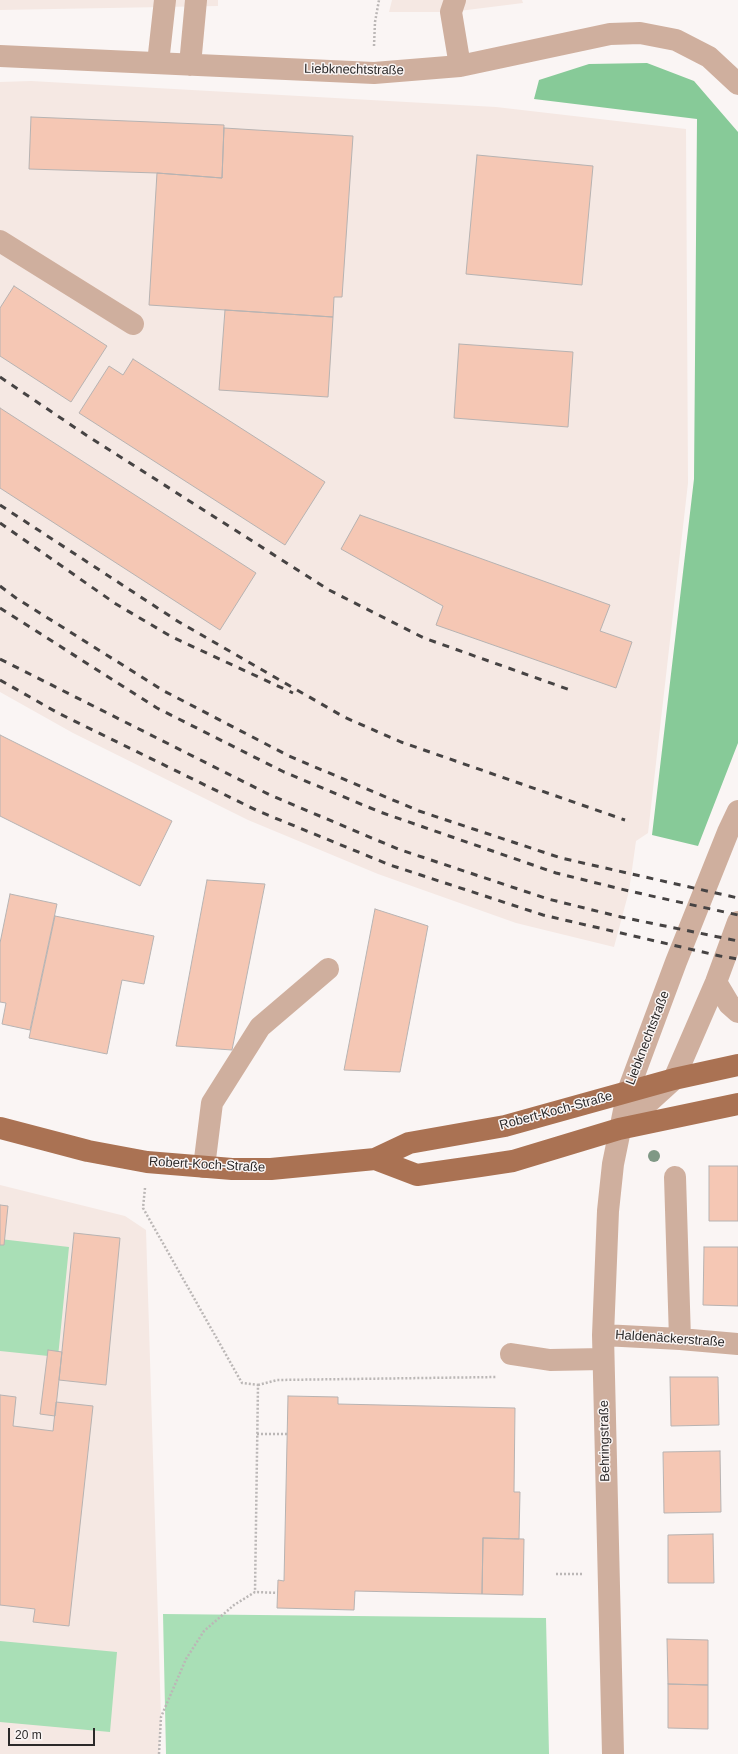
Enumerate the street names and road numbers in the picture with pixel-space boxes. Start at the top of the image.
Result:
street label: Liebknechtstraße [304,61,404,79]
street label: Liebknechtstraße [623,989,673,1087]
street label: Robert-Koch-Straße [498,1088,614,1134]
street label: Robert-Koch-Straße [149,1154,265,1176]
street label: Haldenäckerstraße [615,1327,725,1351]
street label: Behringstraße [596,1400,614,1482]

